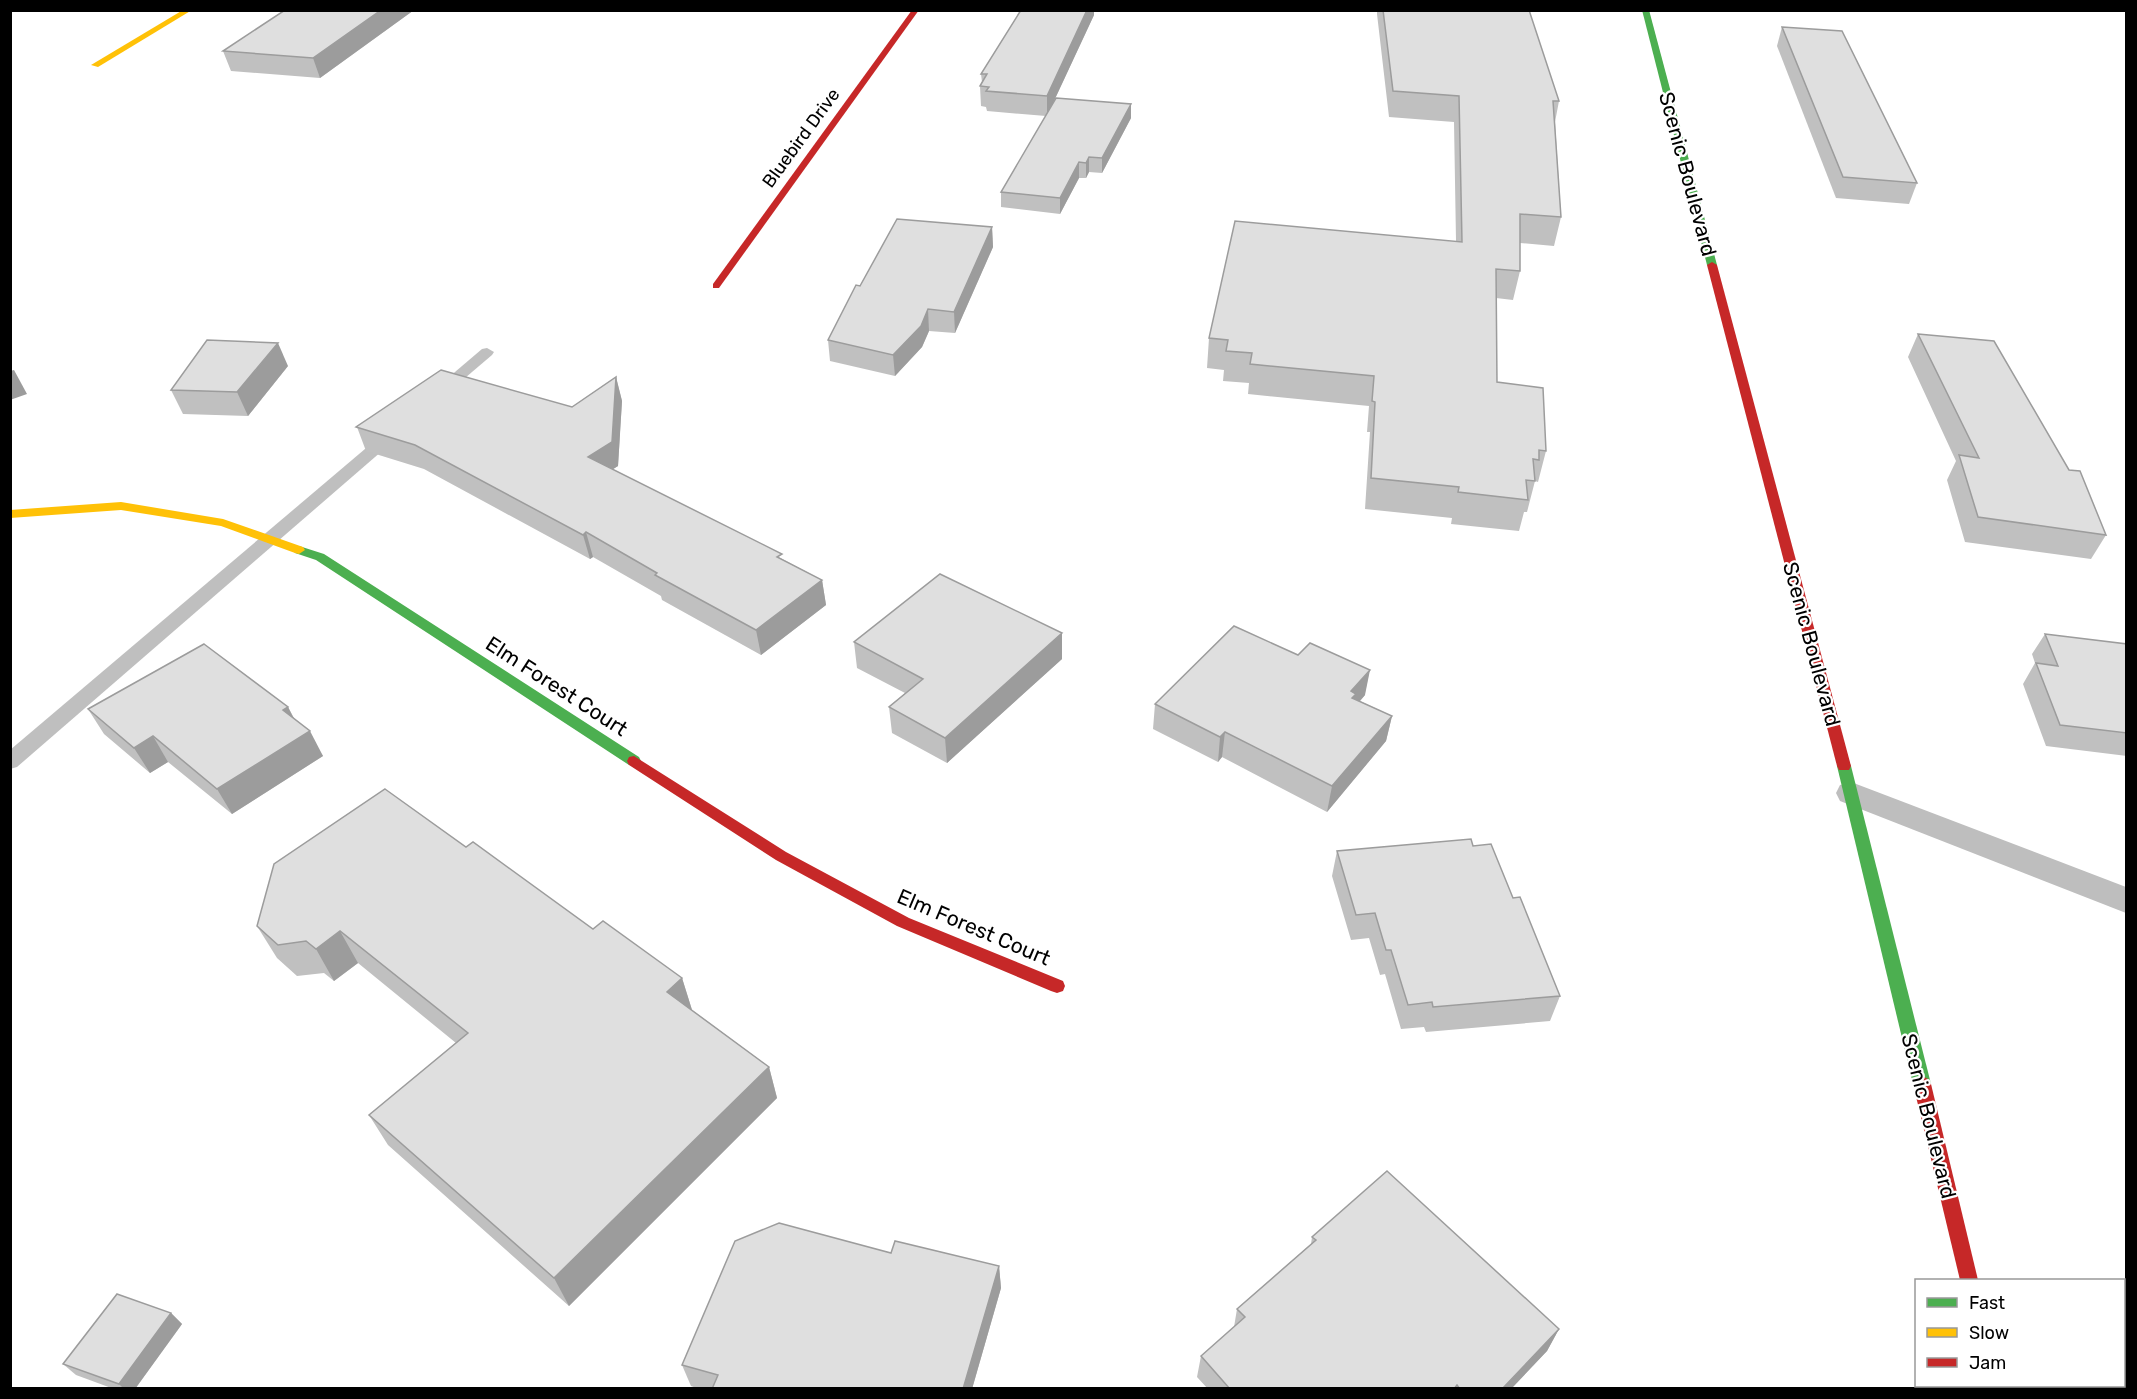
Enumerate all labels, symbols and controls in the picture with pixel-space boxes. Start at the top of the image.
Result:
street label: Bluebird Drive [758,84,844,192]
street label: Scenic Boulevard [1654,89,1722,259]
street label: Scenic Boulevard [1778,559,1846,729]
street label: Elm Forest Court [481,631,633,741]
street label: Elm Forest Court [894,883,1054,971]
street label: Scenic Boulevard [1896,1031,1962,1201]
legend [1915,1279,2125,1387]
text: Fast [1969,1292,2005,1314]
text: Slow [1969,1322,2009,1344]
text: Jam [1969,1352,2006,1374]

